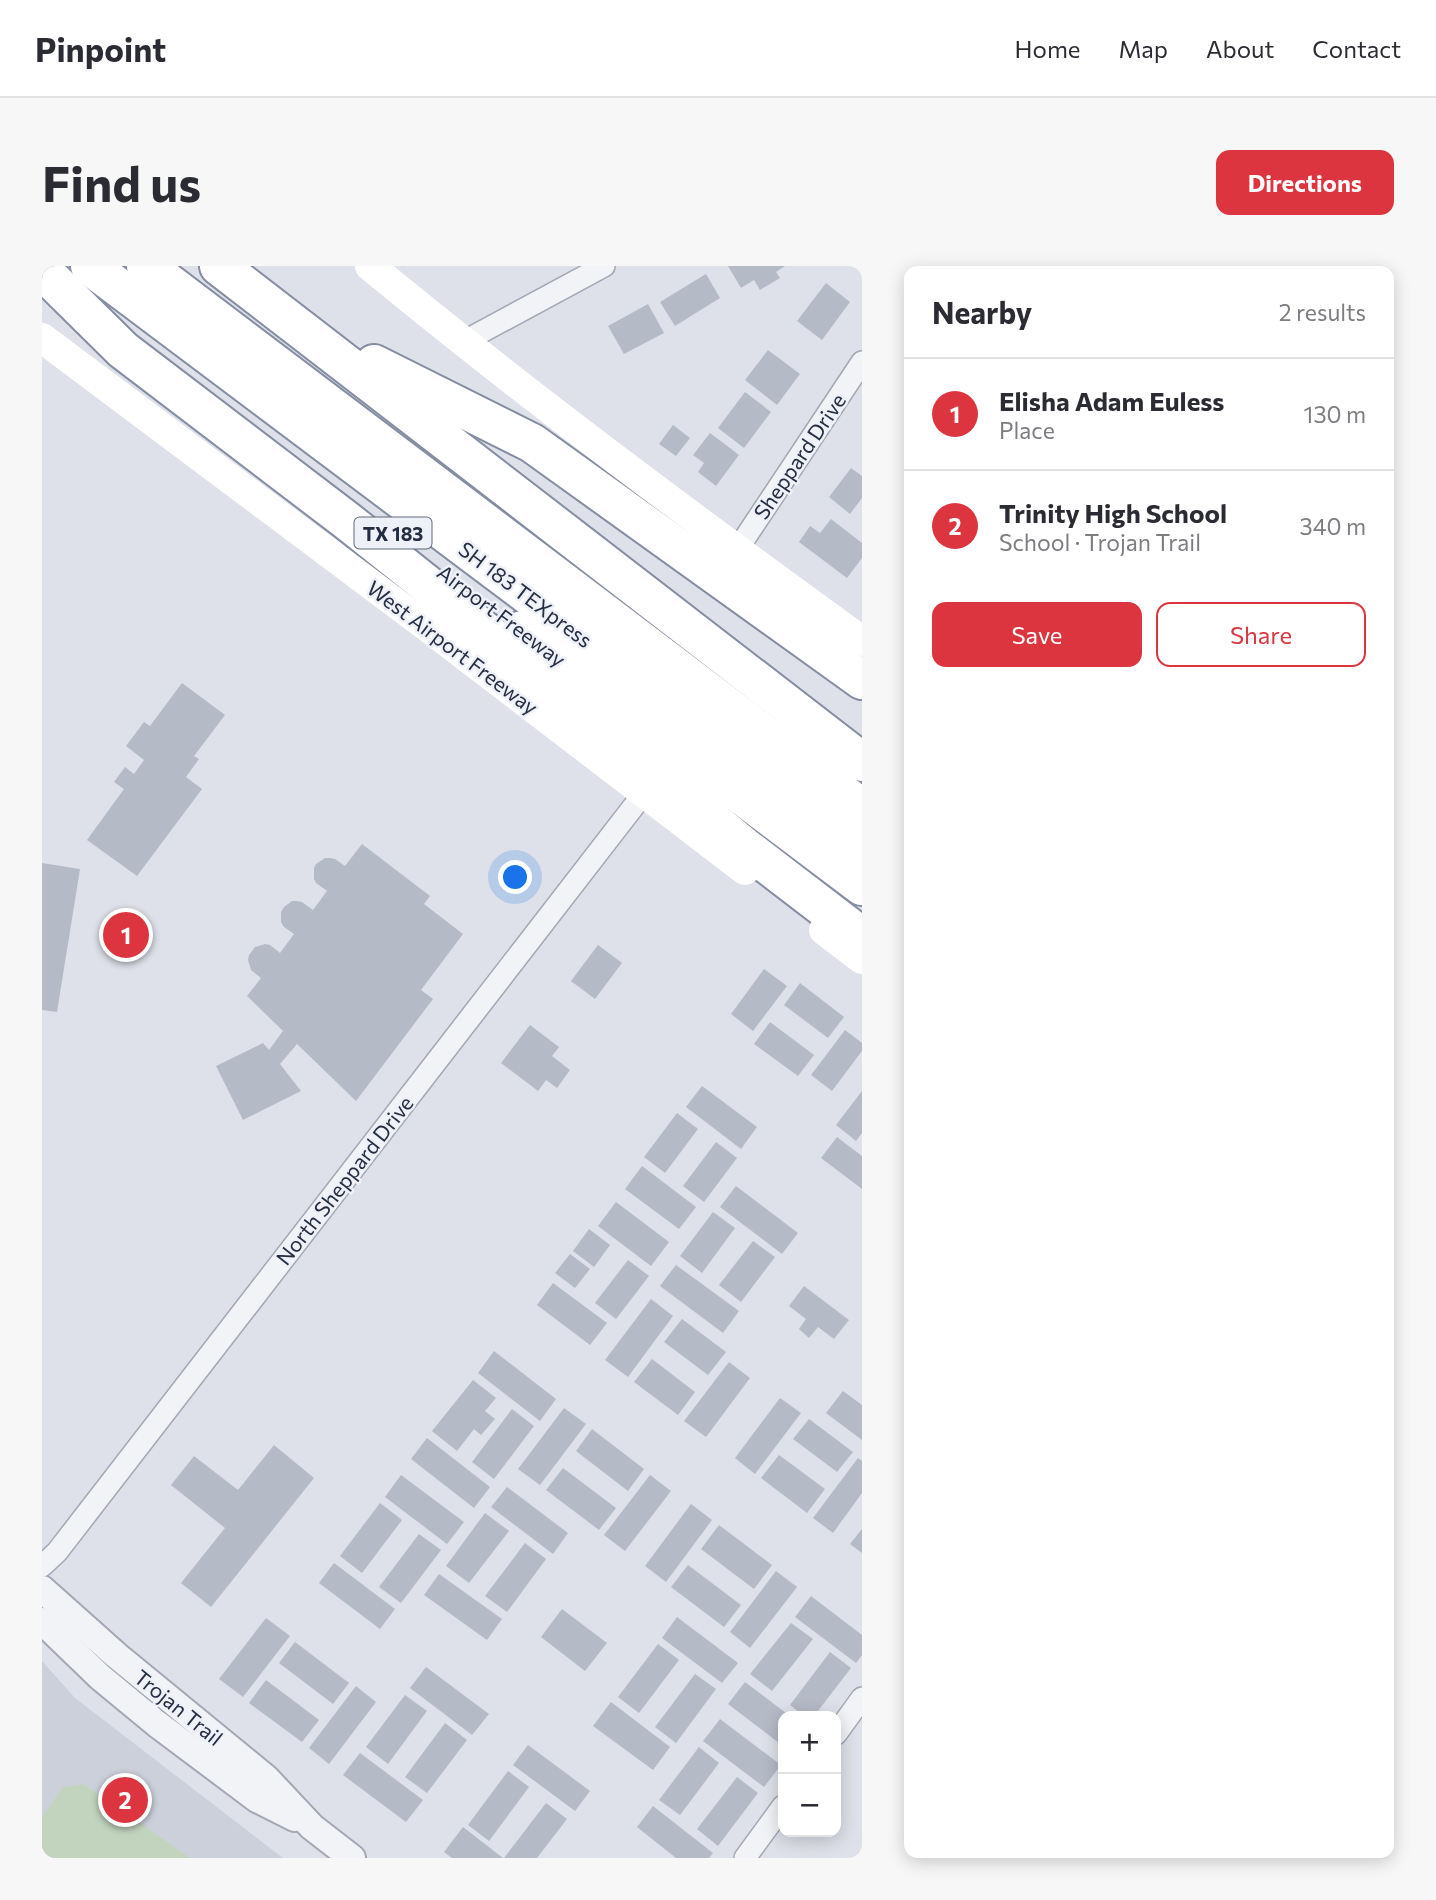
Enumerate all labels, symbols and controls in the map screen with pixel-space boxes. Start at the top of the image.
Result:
text: Pinpoint [35,28,166,69]
text: Home [1015,34,1081,63]
text: Map [1119,34,1168,63]
text: About [1206,34,1274,63]
text: Contact [1312,34,1401,63]
button: Directions [1216,150,1394,215]
text: Find us [42,152,201,212]
text: Nearby [932,293,1032,330]
text: 2 results [1279,298,1366,326]
text: Elisha Adam Euless [999,385,1225,416]
street label: Sheppard Drive [748,388,850,524]
text: 1 [950,400,960,428]
text: 130 m [1304,400,1366,428]
text: Place [999,416,1055,444]
text: Trinity High School [999,497,1227,528]
text: 2 [948,512,962,540]
text: 340 m [1300,512,1366,540]
road number: TX 183 [354,518,432,548]
text: School · Trojan Trail [999,528,1201,556]
street label: SH 183 TEXpress [454,536,598,652]
street label: Airport Freeway [433,559,571,671]
street label: West Airport Freeway [363,575,543,719]
button: Save [932,602,1142,667]
button: Share [1156,602,1366,667]
your location [498,860,532,894]
pin: 1 [103,909,149,961]
street label: North Sheppard Drive [270,1091,418,1269]
street label: Trojan Trail [130,1664,228,1750]
map controls [778,1711,841,1837]
button: + [778,1711,841,1774]
pin: 2 [102,1774,148,1826]
button: − [778,1774,841,1837]

